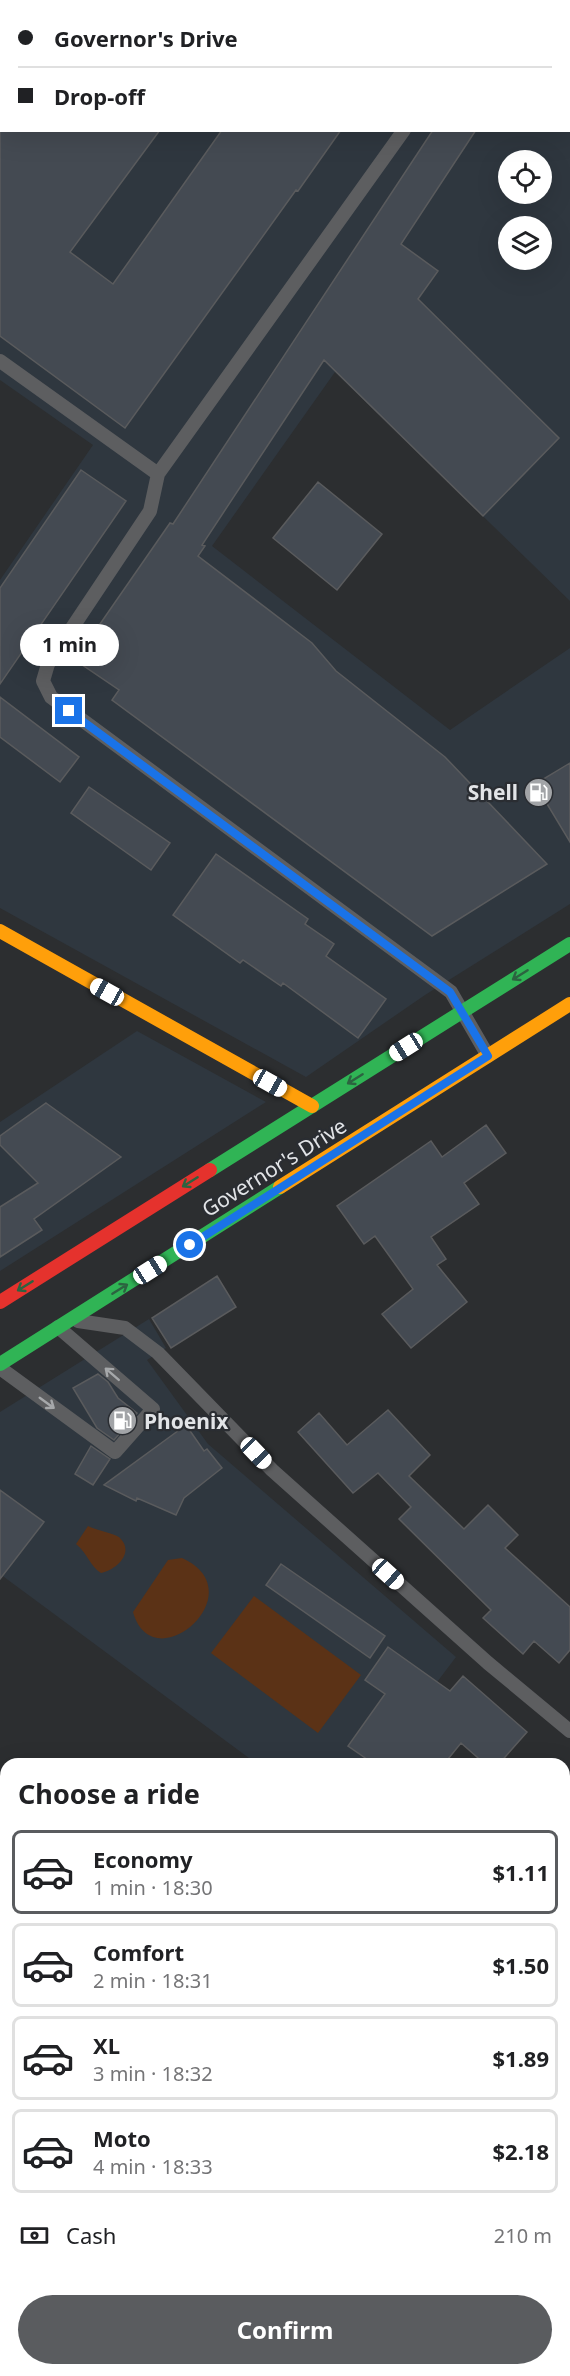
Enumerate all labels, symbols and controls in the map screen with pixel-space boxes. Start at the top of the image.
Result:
text: Governor's Drive [54,23,238,53]
text: Drop-off [54,81,145,111]
map controls [498,150,552,270]
button: locate [498,150,552,204]
button: layers [498,216,552,270]
callout: 1 min [20,624,118,666]
text: 1 min [42,631,97,658]
route end [55,697,82,724]
fuel station icon: Shell [523,776,555,808]
place label: Shell [468,778,518,806]
one-way arrow [513,969,529,981]
car [87,975,127,1009]
car [386,1030,426,1064]
car [250,1066,290,1100]
one-way arrow [347,1073,364,1085]
street label: Governor's Drive [196,1111,352,1223]
one-way arrow [182,1177,199,1189]
route start [176,1231,203,1258]
car [130,1253,170,1287]
one-way arrow [17,1280,34,1292]
one-way arrow [111,1282,128,1294]
one-way arrow [104,1367,120,1380]
one-way arrow [39,1397,55,1409]
fuel station icon: Phoenix [107,1405,139,1437]
place label: Phoenix [144,1407,229,1435]
car [237,1434,275,1472]
car [369,1555,407,1593]
text: Choose a ride [18,1775,200,1812]
text: Economy [93,1844,192,1874]
icon: car [21,1845,75,1899]
text: $1.11 [492,1857,549,1887]
text: 1 min · 18:30 [93,1874,213,1901]
text: Comfort [93,1937,184,1967]
icon: car [21,1938,75,1992]
text: $1.50 [492,1950,549,1980]
text: 2 min · 18:31 [93,1967,213,1994]
text: XL [93,2030,120,2060]
icon: car [21,2031,75,2085]
text: $1.89 [492,2043,549,2073]
text: 3 min · 18:32 [93,2060,213,2087]
text: Moto [93,2123,151,2153]
icon: car [21,2124,75,2178]
text: $2.18 [492,2136,549,2166]
text: 4 min · 18:33 [93,2153,213,2180]
icon: cash [18,2219,51,2252]
text: Cash [66,2220,116,2250]
text: 210 m [494,2222,552,2249]
button: Confirm [18,2295,552,2364]

